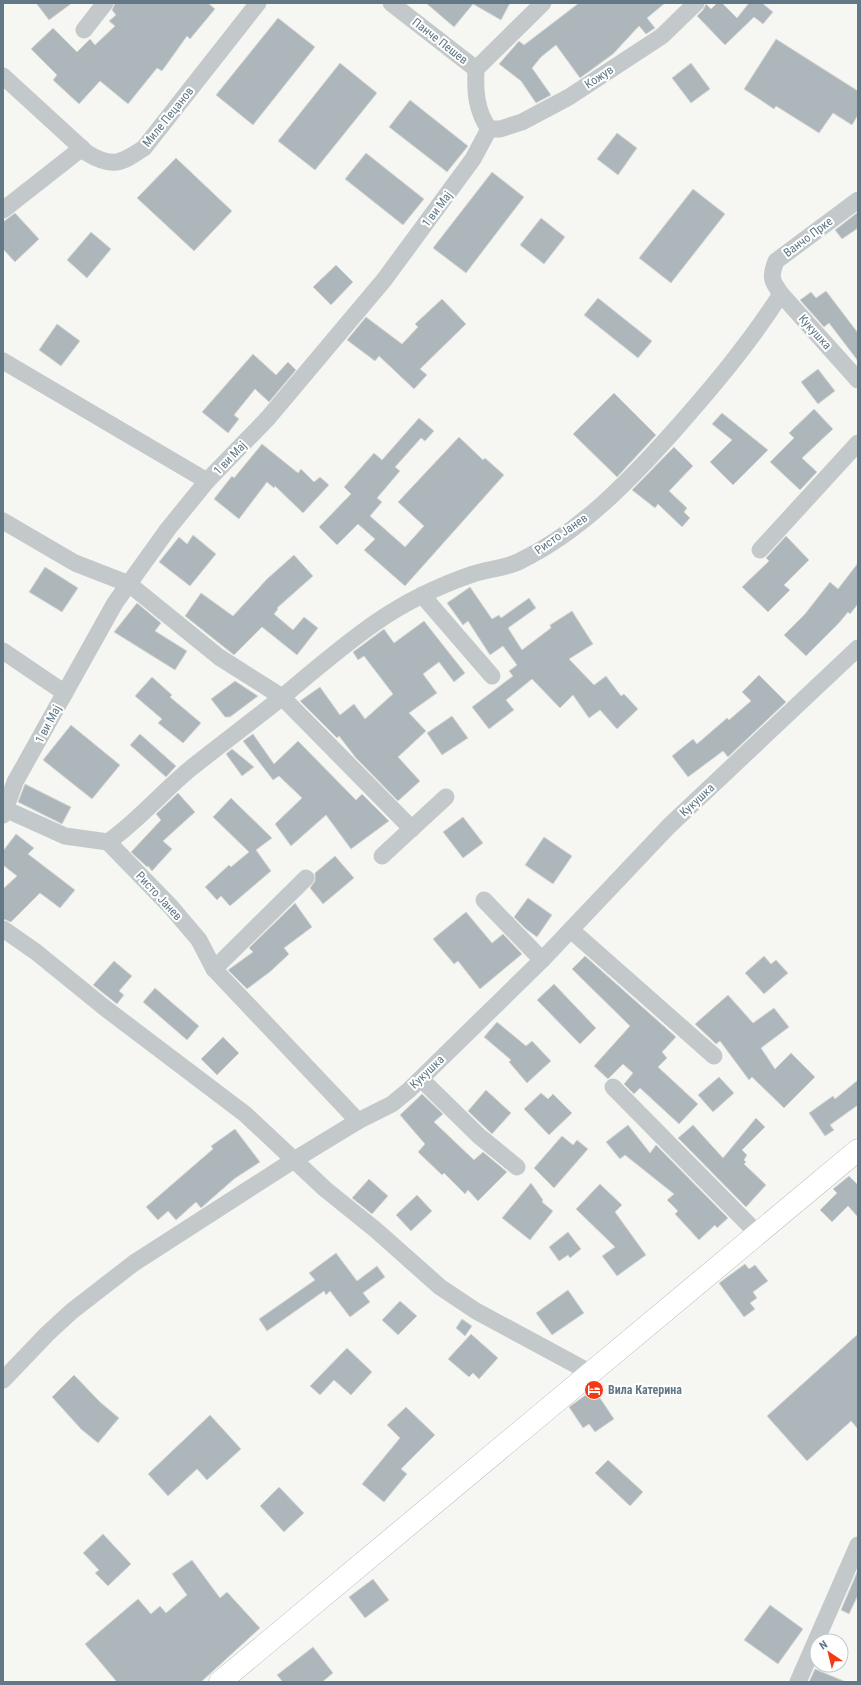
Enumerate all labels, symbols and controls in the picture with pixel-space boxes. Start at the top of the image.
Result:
street label: Панче Пешев [409,15,471,67]
street label: Кожув [582,63,616,91]
street label: Миле Пецанов [140,84,196,150]
street label: 1 ви Мај [419,188,455,230]
street label: Ванчо Прке [781,214,836,260]
street label: Кукушка [796,312,834,353]
street label: 1 ви Мај [211,438,249,478]
street label: Ристо Јанев [532,511,590,557]
street label: 1 ви Мај [32,703,64,745]
street label: Кукушка [677,780,717,820]
street label: Ристо Јанев [133,869,185,923]
street label: Кукушка [407,1052,447,1092]
hotel icon: Вила Катерина [583,1379,605,1401]
place label: Вила Катерина [608,1383,682,1397]
north arrow [809,1633,849,1673]
text: N [817,1638,830,1652]

